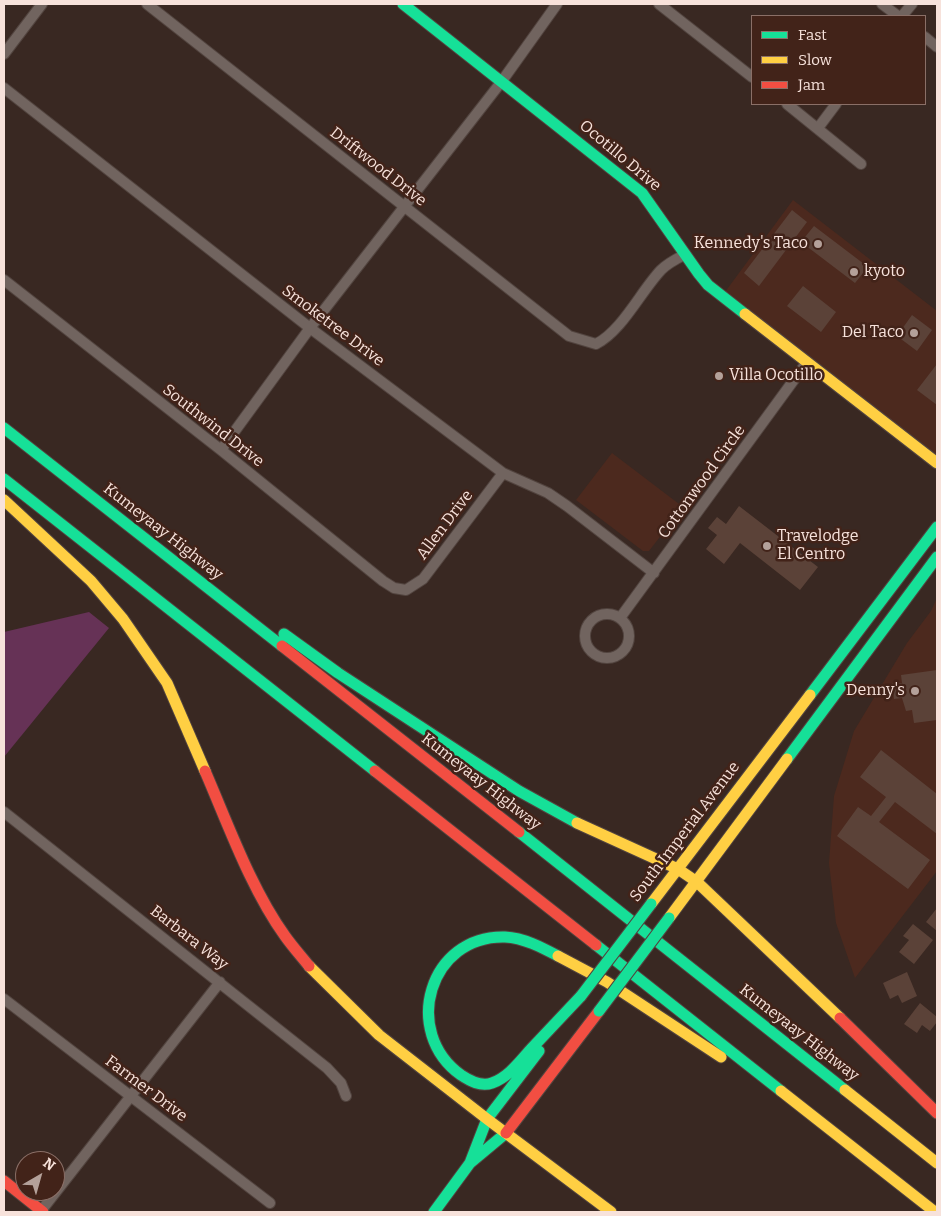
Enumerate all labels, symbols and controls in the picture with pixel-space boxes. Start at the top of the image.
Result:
legend [751,15,926,105]
text: Fast [798,26,827,44]
text: Slow [798,51,832,69]
text: Jam [798,76,825,94]
street label: Ocotillo Drive [575,116,665,196]
street label: Driftwood Drive [326,123,430,211]
place label: Kennedy's Taco [694,234,808,254]
marker: Kennedy's Taco [812,238,824,250]
place label: kyoto [864,262,905,282]
marker: kyoto [848,266,860,278]
street label: Smoketree Drive [278,281,388,371]
place label: Del Taco [842,323,904,343]
marker: Del Taco [908,327,920,339]
place label: Villa Ocotillo [729,366,823,386]
marker: Villa Ocotillo [713,370,725,382]
street label: Southwind Drive [158,380,268,472]
street label: Cottonwood Circle [654,422,750,542]
street label: Kumeyaay Highway [99,479,227,585]
street label: Allen Drive [413,487,477,563]
place label: Travelodge El Centro [777,527,859,565]
marker: Travelodge El Centro [761,540,773,552]
place label: Denny's [846,681,905,701]
marker: Denny's [909,685,921,697]
street label: Kumeyaay Highway [417,729,545,835]
street label: South Imperial Avenue [626,758,744,906]
street label: Barbara Way [146,902,232,974]
street label: Kumeyaay Highway [735,980,863,1086]
street label: Farmer Drive [101,1052,191,1126]
north arrow [15,1151,65,1201]
text: N [39,1155,58,1175]

